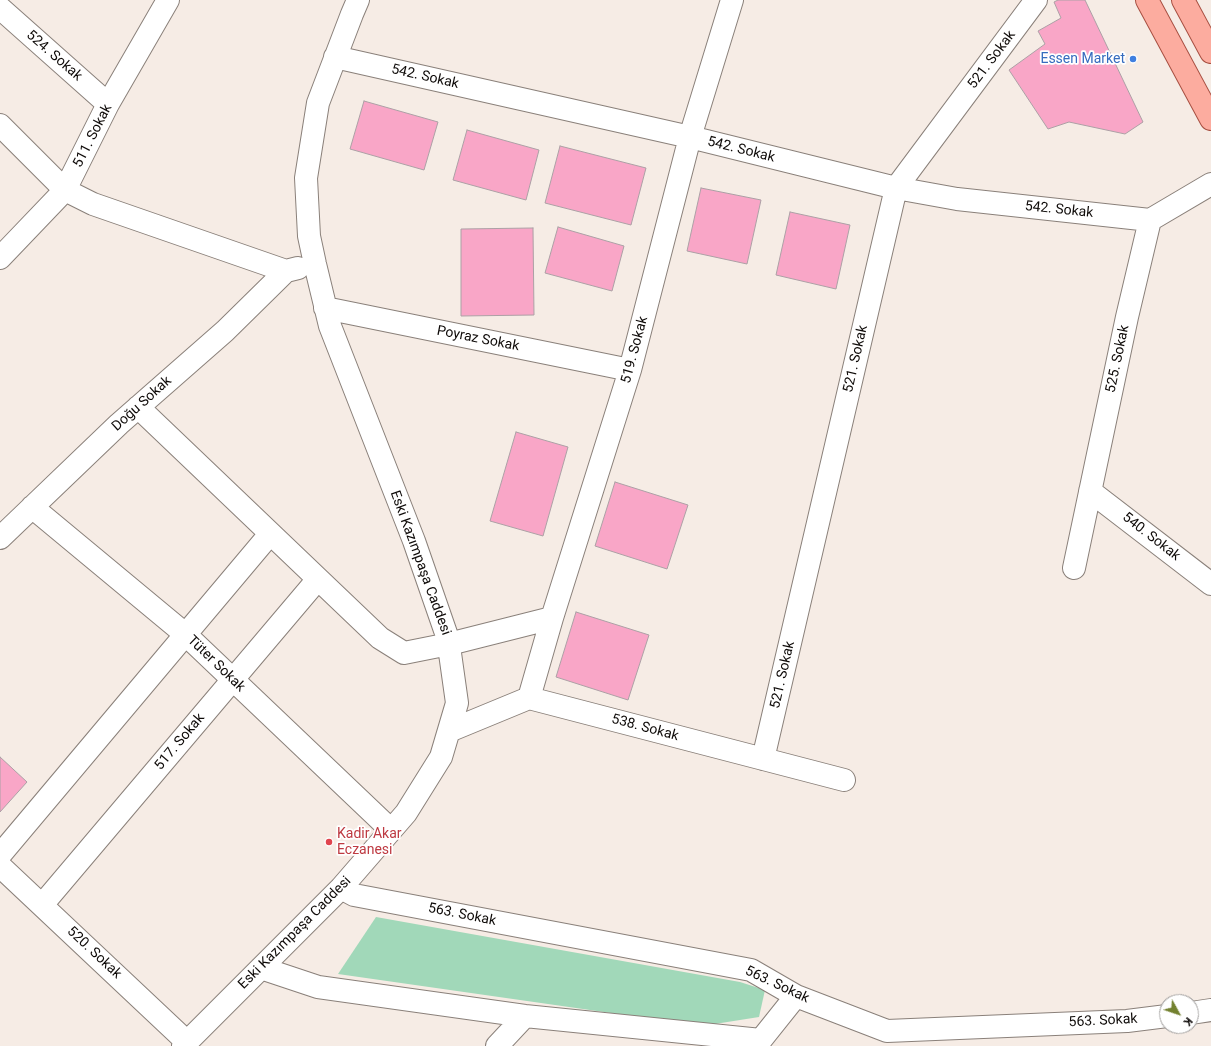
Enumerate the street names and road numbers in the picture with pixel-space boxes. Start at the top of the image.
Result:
street label: 524. Sokak [22,27,86,85]
street label: 521. Sokak [965,27,1019,93]
street label: 542. Sokak [390,61,460,93]
street label: 511. Sokak [70,102,116,170]
street label: 542. Sokak [706,134,776,166]
street label: 542. Sokak [1024,198,1094,222]
street label: 519. Sokak [618,315,652,385]
street label: Poyraz Sokak [435,323,521,355]
street label: 521. Sokak [840,324,872,394]
street label: 525. Sokak [1103,324,1133,394]
street label: Doğu Sokak [109,373,175,435]
street label: Eski Kazımpaşa Caddesi [386,488,454,638]
street label: 540. Sokak [1119,509,1183,565]
street label: Tüter Sokak [184,632,248,696]
street label: 521. Sokak [767,640,799,710]
street label: 517. Sokak [151,710,209,774]
street label: 538. Sokak [610,711,680,745]
street label: Eski Kazımpaşa Caddesi [235,873,355,993]
street label: 563. Sokak [427,900,497,930]
street label: 520. Sokak [63,923,125,983]
street label: 563. Sokak [742,963,812,1007]
street label: 563. Sokak [1068,1011,1138,1031]

